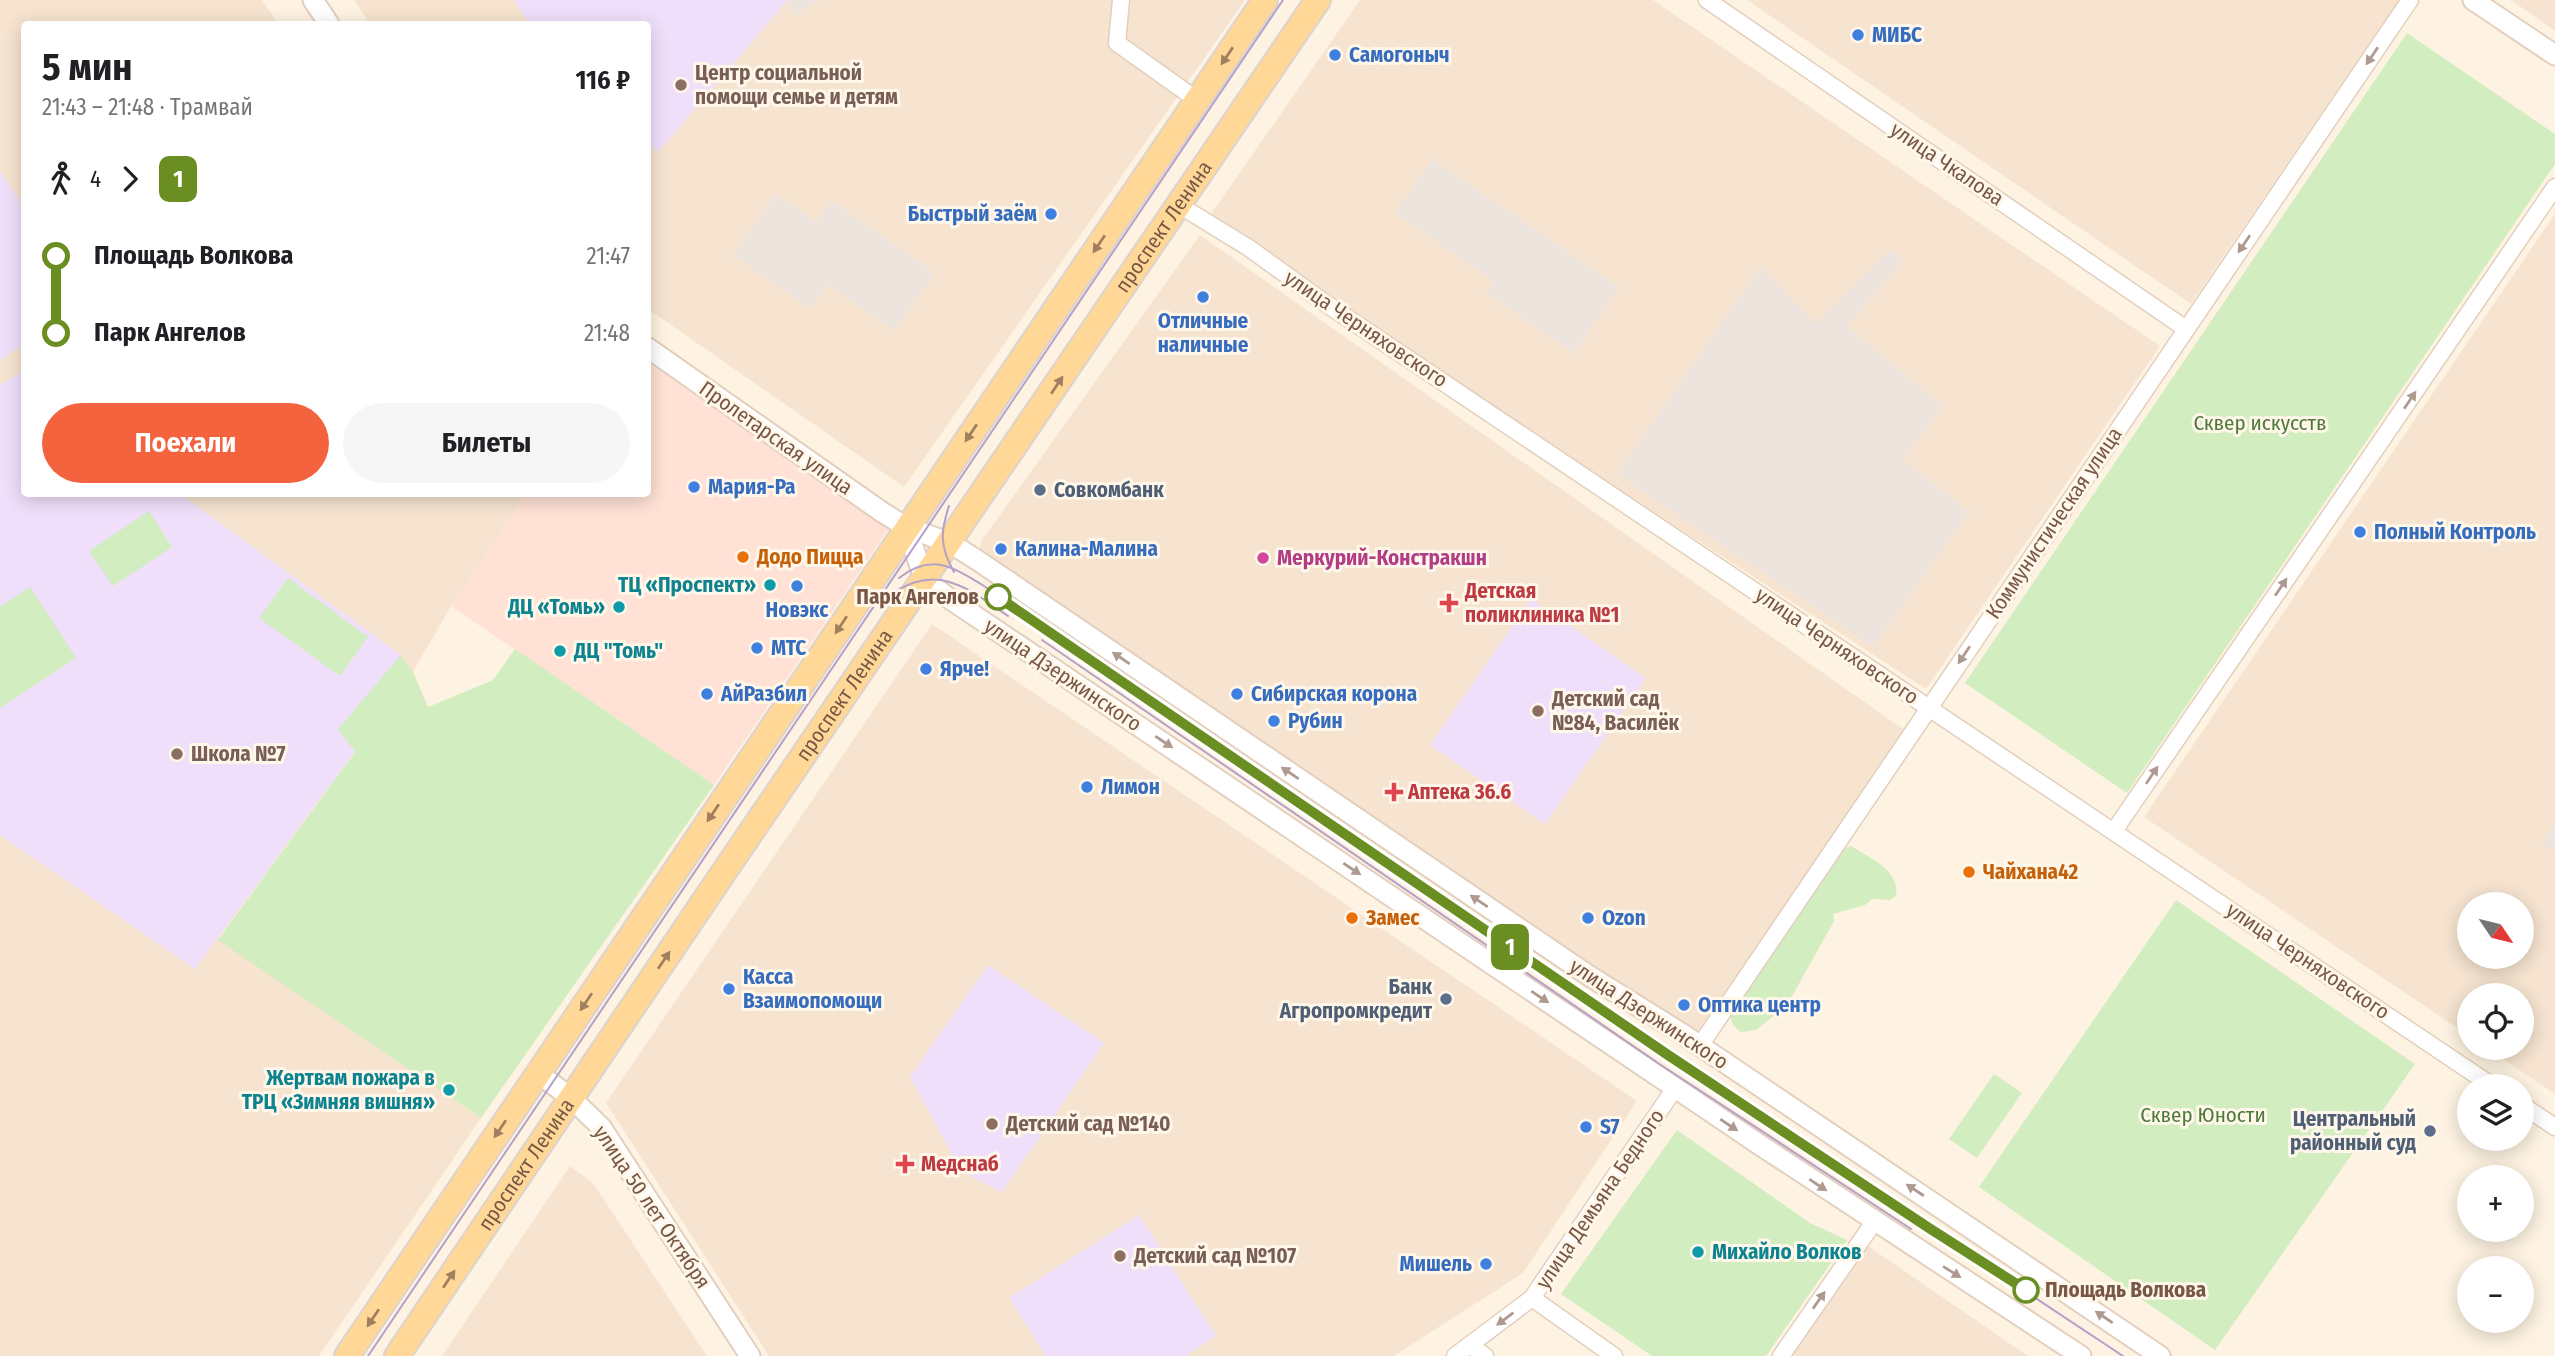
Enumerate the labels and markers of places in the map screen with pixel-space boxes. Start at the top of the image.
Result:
place label: МИБС [1872,22,1922,48]
marker: МИБС [1850,27,1866,43]
place label: Самогоныч [1349,42,1450,68]
marker: Самогоныч [1327,47,1343,63]
place label: Центр социальной помощи семье и детям [695,60,898,110]
marker: Центр социальной помощи семье и детям [673,77,689,93]
place label: Быстрый заём [908,201,1037,227]
marker: Быстрый заём [1043,206,1059,222]
marker: Отличные наличные [1195,289,1211,305]
place label: Отличные наличные [1158,308,1249,358]
place label: Мария-Ра [708,474,796,500]
place label: Совкомбанк [1054,477,1164,503]
marker: Мария-Ра [686,479,702,495]
marker: Совкомбанк [1032,482,1048,498]
place label: Полный Контроль [2374,519,2536,545]
marker: Полный Контроль [2352,524,2368,540]
place label: Калина-Малина [1015,536,1158,562]
marker: Калина-Малина [993,541,1009,557]
place label: Додо Пицца [756,544,863,570]
place label: Меркурий-Констракшн [1277,545,1487,571]
marker: Додо Пицца [735,549,751,565]
marker: Меркурий-Констракшн [1255,550,1271,566]
place label: ТЦ «Проспект» [618,572,756,598]
marker: ТЦ «Проспект» [762,577,778,593]
marker: Новэкс [789,578,805,594]
place label: Детская поликлиника №1 [1464,578,1620,628]
place label: Парк Ангелов [856,584,979,610]
marker: Парк Ангелов [985,584,1011,610]
marker: Детская поликлиника №1 [1439,593,1459,613]
place label: ДЦ «Томь» [507,594,605,620]
place label: Новэкс [766,597,829,623]
marker: ДЦ «Томь» [611,599,627,615]
place label: МТС [771,635,806,661]
place label: ДЦ "Томь" [573,638,663,664]
marker: МТС [749,640,765,656]
marker: ДЦ "Томь" [552,643,568,659]
place label: Ярче! [940,656,989,682]
marker: Ярче! [918,661,934,677]
place label: АйРазбил [720,681,807,707]
place label: Сибирская корона [1251,681,1417,707]
marker: АйРазбил [699,686,715,702]
marker: Сибирская корона [1229,686,1245,702]
place label: Детский сад №84, Василёк [1551,686,1680,736]
marker: Детский сад №84, Василёк [1530,703,1546,719]
place label: Рубин [1288,708,1343,734]
marker: Рубин [1266,713,1282,729]
place label: Школа №7 [191,741,285,767]
marker: Школа №7 [169,746,185,762]
place label: Лимон [1101,774,1160,800]
marker: Лимон [1079,779,1095,795]
place label: Аптека 36.6 [1407,779,1511,805]
marker: Аптека 36.6 [1386,784,1402,800]
place label: Чайхана42 [1983,859,2079,885]
marker: Чайхана42 [1961,864,1977,880]
place label: Замес [1365,905,1420,931]
place label: Ozon [1602,905,1646,931]
marker: Замес [1344,910,1360,926]
marker: Ozon [1580,910,1596,926]
place label: Касса Взаимопомощи [743,964,882,1014]
place label: Банк Агропромкредит [1279,974,1433,1024]
marker: Касса Взаимопомощи [721,981,737,997]
marker: Банк Агропромкредит [1438,991,1454,1007]
place label: Оптика центр [1698,992,1821,1018]
marker: Оптика центр [1676,997,1692,1013]
place label: Жертвам пожара в ТРЦ «Зимняя вишня» [242,1065,435,1115]
marker: Жертвам пожара в ТРЦ «Зимняя вишня» [441,1082,457,1098]
place label: Центральный районный суд [2290,1106,2416,1156]
place label: Детский сад №140 [1005,1111,1170,1137]
place label: S7 [1600,1114,1620,1140]
marker: Детский сад №140 [984,1116,1000,1132]
marker: S7 [1578,1119,1594,1135]
marker: Центральный районный суд [2422,1123,2438,1139]
place label: Медснаб [921,1151,999,1177]
marker: Медснаб [895,1154,915,1174]
place label: Михайло Волков [1712,1239,1862,1265]
place label: Детский сад №107 [1133,1243,1296,1269]
marker: Михайло Волков [1690,1244,1706,1260]
marker: Детский сад №107 [1112,1248,1128,1264]
place label: Мишель [1400,1251,1472,1277]
marker: Мишель [1478,1256,1494,1272]
marker: Площадь Волкова [2013,1277,2039,1303]
place label: Площадь Волкова [2045,1277,2206,1303]

